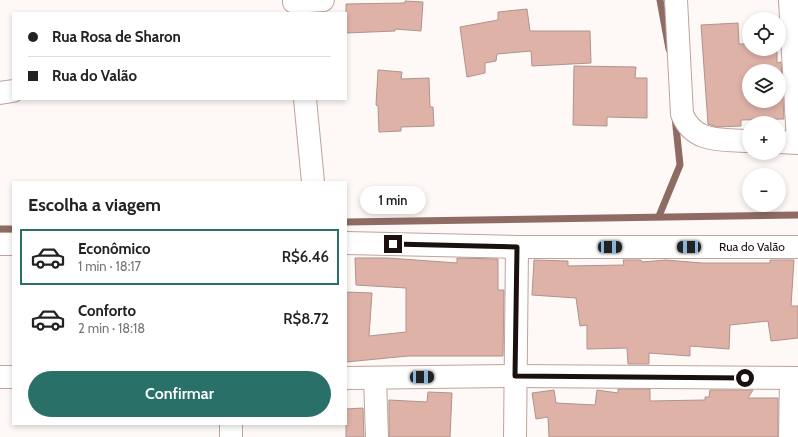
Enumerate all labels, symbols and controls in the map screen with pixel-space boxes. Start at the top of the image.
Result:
map controls [742,12,786,212]
button: locate [742,12,786,56]
text: Rua Rosa de Sharon [52,28,181,46]
button: layers [742,64,786,108]
text: Rua do Valão [52,67,137,85]
button: + [742,116,786,160]
button: − [742,168,786,212]
callout: 1 min [360,186,426,214]
text: 1 min [378,192,408,208]
text: Escolha a viagem [28,194,161,216]
route end [384,235,402,253]
icon: car [30,239,66,275]
street label: Rua do Valão [719,239,785,254]
text: Econômico [78,240,150,258]
car [598,241,622,253]
car [677,241,701,253]
text: R$6.46 [282,248,329,266]
text: 1 min · 18:17 [78,258,141,274]
icon: car [30,301,66,337]
text: Conforto [78,302,136,320]
text: R$8.72 [283,310,329,328]
text: 2 min · 18:18 [78,320,145,336]
route start [736,369,754,387]
button: Confirmar [28,371,331,417]
car [410,371,434,383]

